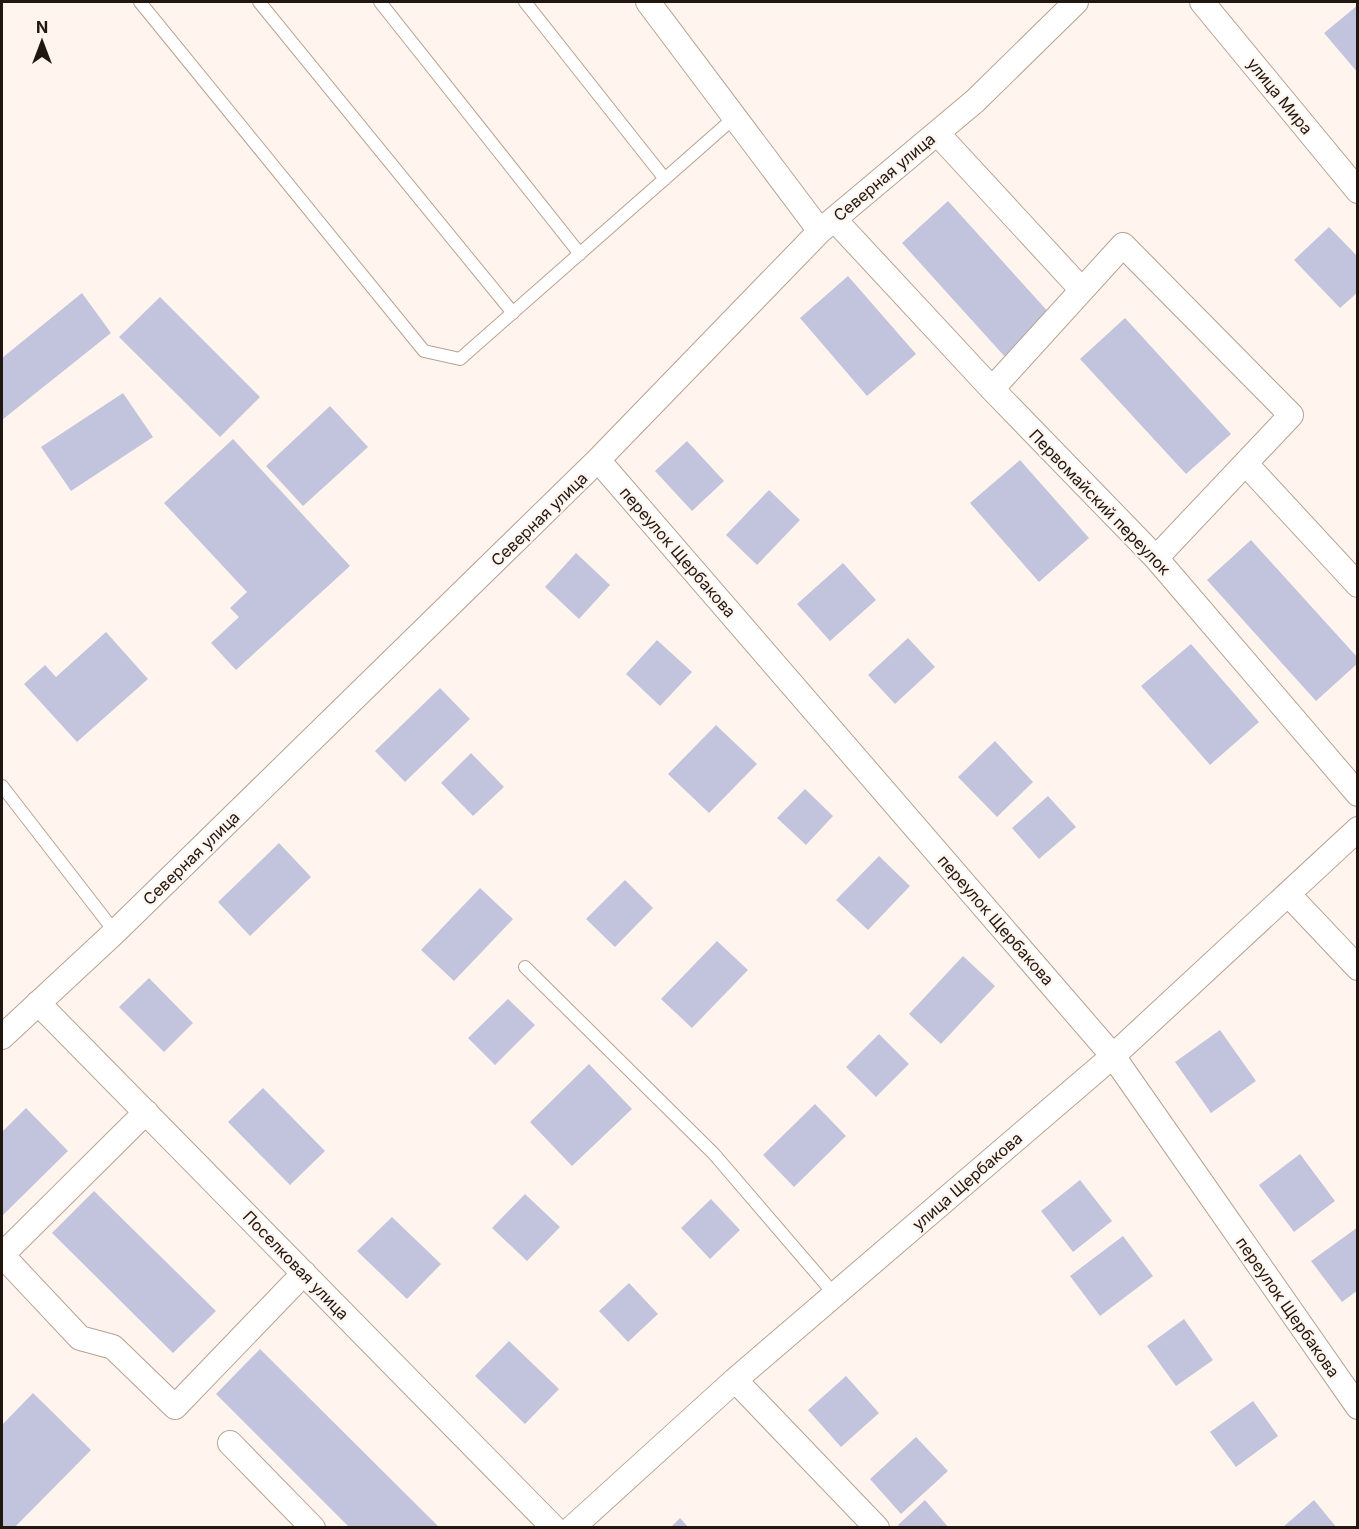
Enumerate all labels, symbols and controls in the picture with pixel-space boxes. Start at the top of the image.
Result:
north arrow [12,12,72,72]
text: N [36,17,48,37]
street label: улица Мира [1243,54,1317,138]
street label: Северная улица [829,129,939,225]
street label: Первомайский переулок [1025,425,1175,579]
street label: Северная улица [487,468,591,570]
street label: переулок Щербакова [616,482,740,622]
street label: Северная улица [139,807,243,909]
street label: переулок Щербакова [934,850,1058,990]
street label: улица Щербакова [908,1128,1026,1234]
street label: Поселковая улица [239,1206,353,1324]
street label: переулок Щербакова [1232,1233,1344,1381]

